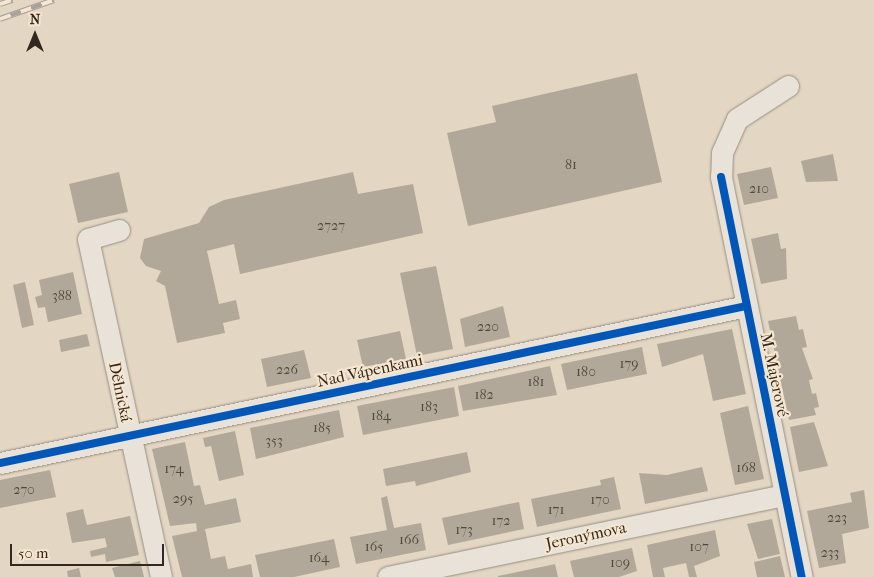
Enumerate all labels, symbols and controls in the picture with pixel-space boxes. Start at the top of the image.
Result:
north arrow [10,10,60,60]
text: N [30,11,40,28]
house number: 81 [565,157,577,173]
house number: 210 [749,181,769,197]
house number: 2727 [317,218,345,234]
house number: 388 [52,288,72,304]
house number: 220 [477,319,499,335]
street label: M. Majerové [756,331,792,419]
street label: Nad Vápenkami [315,350,425,392]
house number: 179 [619,356,639,372]
street label: Dělnická [104,360,136,424]
house number: 226 [276,362,298,378]
house number: 180 [576,364,596,380]
house number: 181 [527,374,545,390]
house number: 182 [474,387,494,403]
house number: 183 [420,399,438,415]
house number: 184 [371,408,391,424]
house number: 185 [313,420,331,436]
house number: 353 [265,433,283,449]
house number: 168 [736,460,756,476]
house number: 174 [164,461,184,477]
house number: 270 [13,482,35,498]
house number: 295 [173,491,193,507]
house number: 170 [590,492,610,508]
house number: 171 [548,502,564,518]
house number: 223 [827,510,847,526]
house number: 172 [492,513,510,529]
street label: Jeronýmova [544,518,628,554]
house number: 173 [455,522,473,538]
house number: 166 [399,532,419,548]
scale bar [12,534,166,566]
house number: 165 [365,539,383,555]
house number: 107 [689,539,709,555]
text: 50 m [18,544,48,562]
house number: 233 [821,545,839,561]
house number: 164 [309,550,329,566]
house number: 109 [610,555,630,571]

